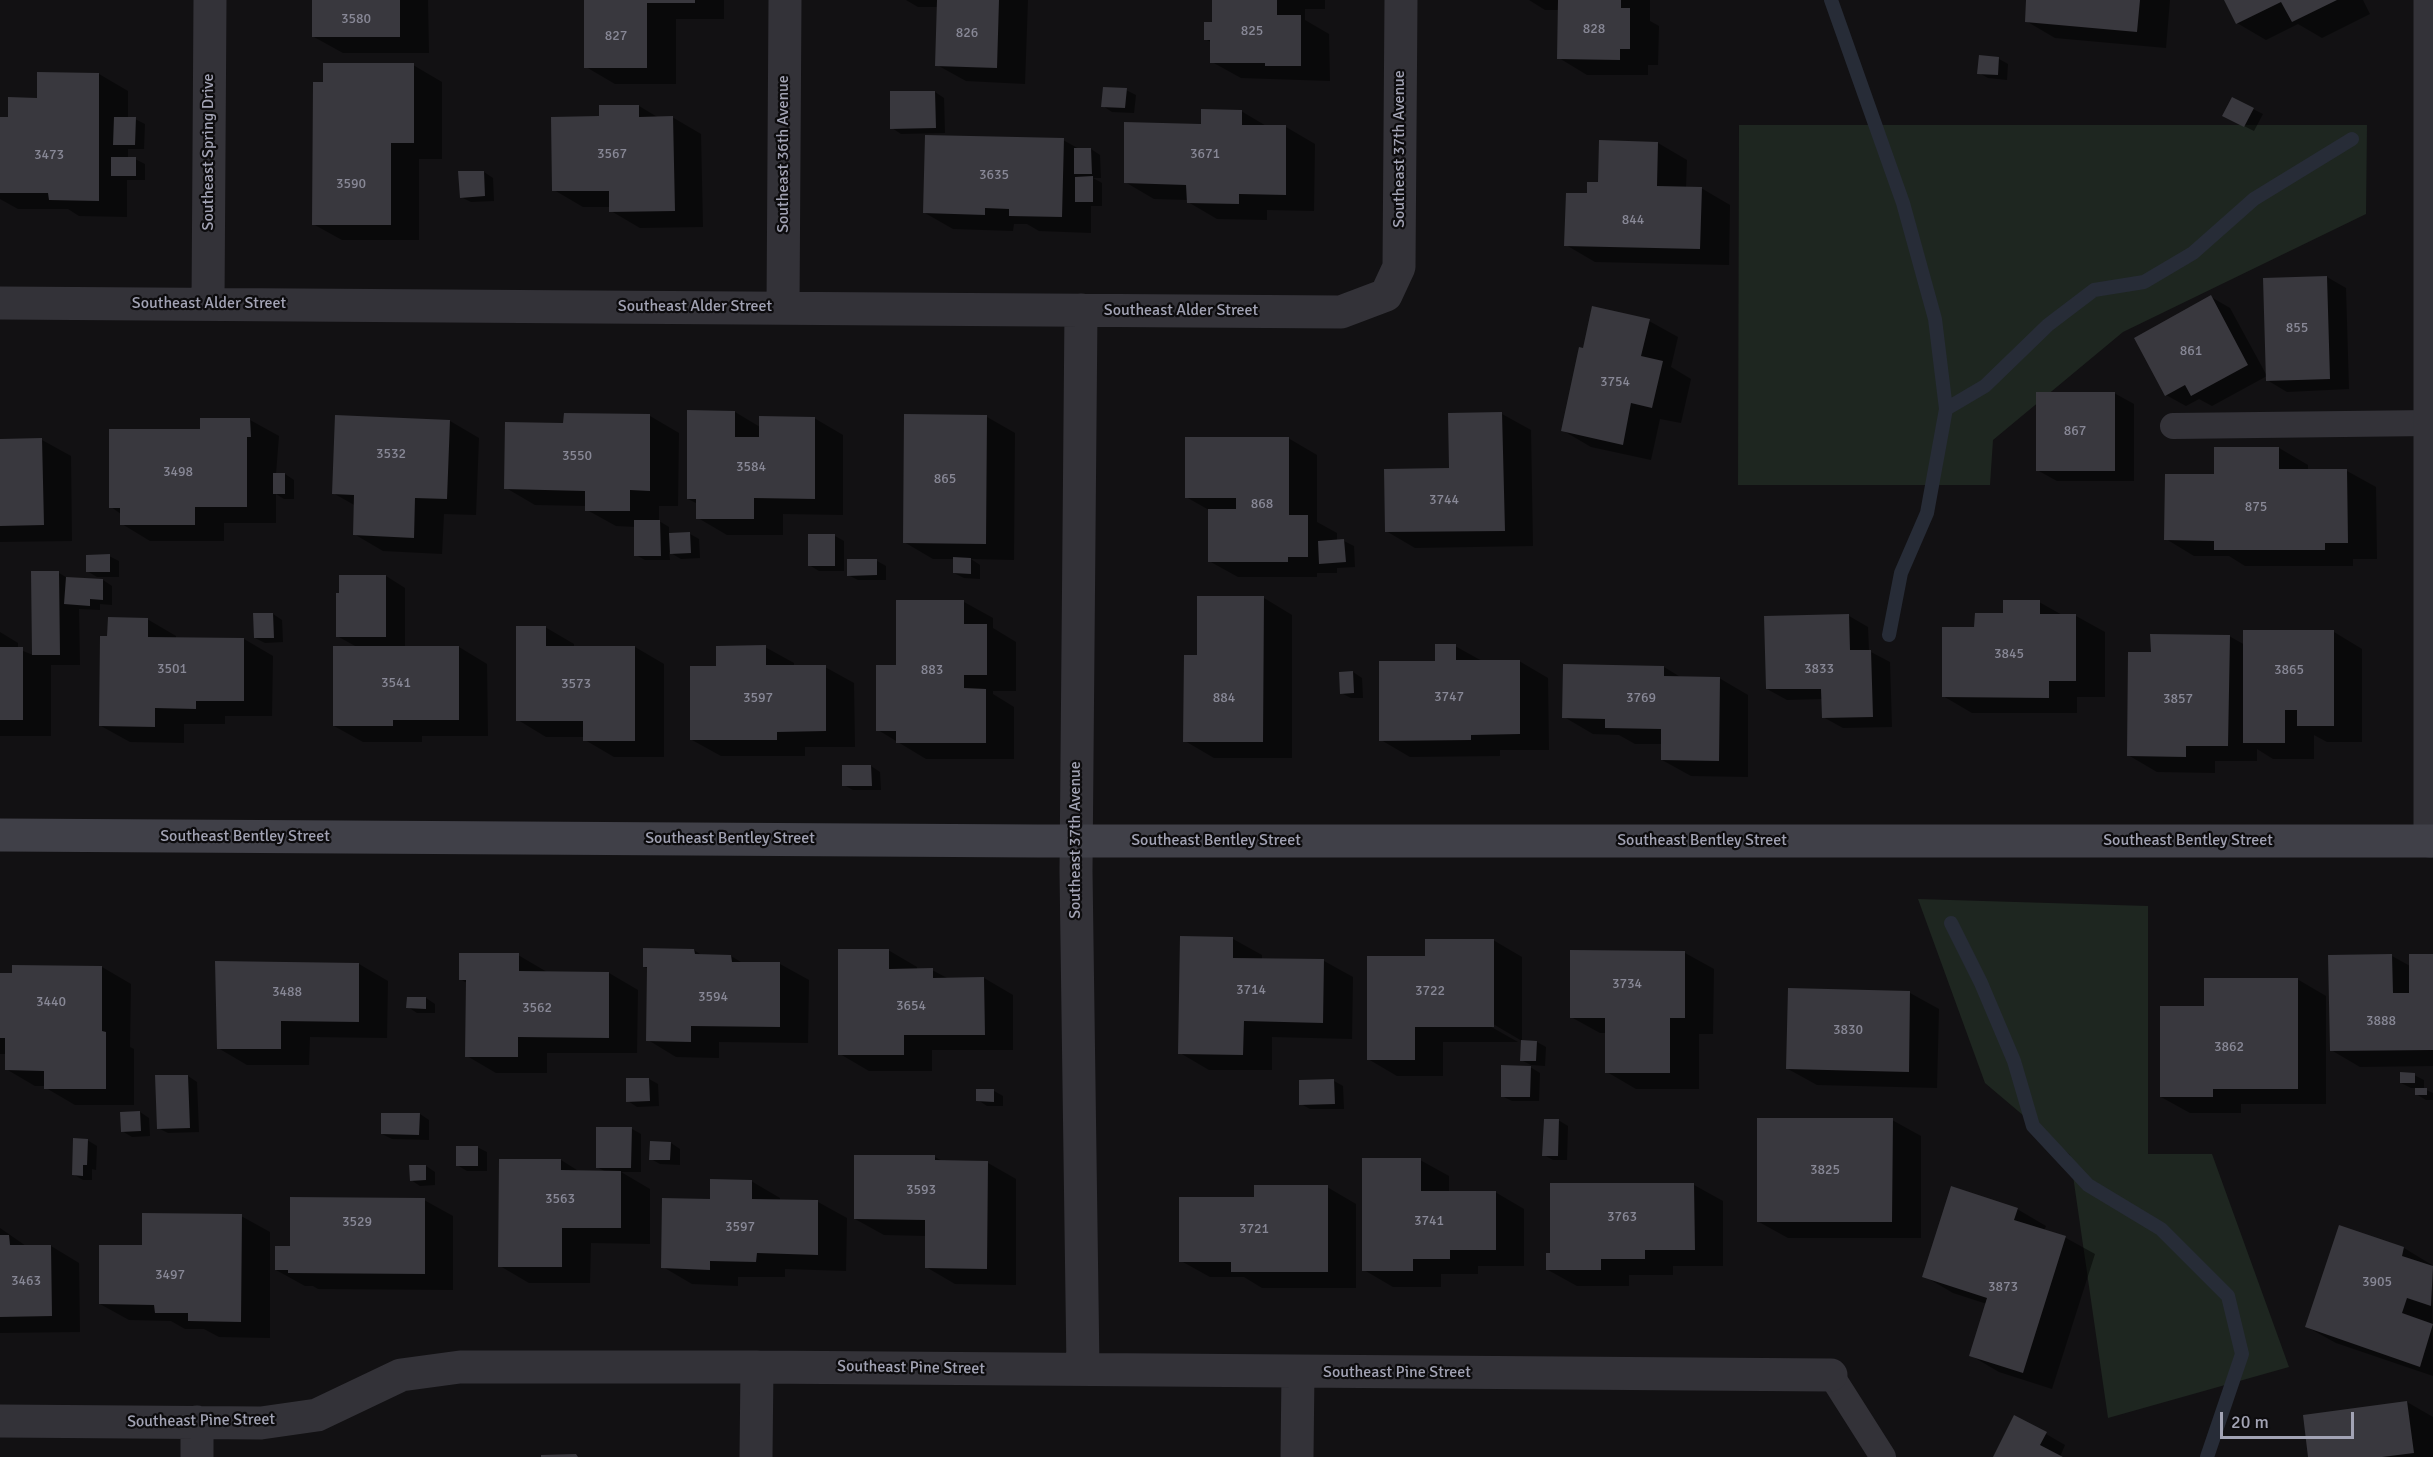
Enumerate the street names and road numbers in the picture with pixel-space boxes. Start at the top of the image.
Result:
street label: Southeast 37th Avenue [1390,70,1410,228]
street label: Southeast Spring Drive [199,74,219,230]
street label: Southeast 36th Avenue [774,75,794,233]
street label: Southeast Alder Street [132,294,286,314]
street label: Southeast Alder Street [618,297,772,317]
street label: Southeast Alder Street [1104,301,1258,321]
street label: Southeast 37th Avenue [1066,761,1086,919]
street label: Southeast Bentley Street [160,827,330,847]
street label: Southeast Bentley Street [645,829,815,849]
street label: Southeast Bentley Street [1131,831,1301,851]
street label: Southeast Bentley Street [1617,831,1787,851]
street label: Southeast Bentley Street [2103,831,2273,851]
street label: Southeast Pine Street [837,1357,985,1379]
street label: Southeast Pine Street [1323,1363,1471,1383]
street label: Southeast Pine Street [127,1410,275,1432]

